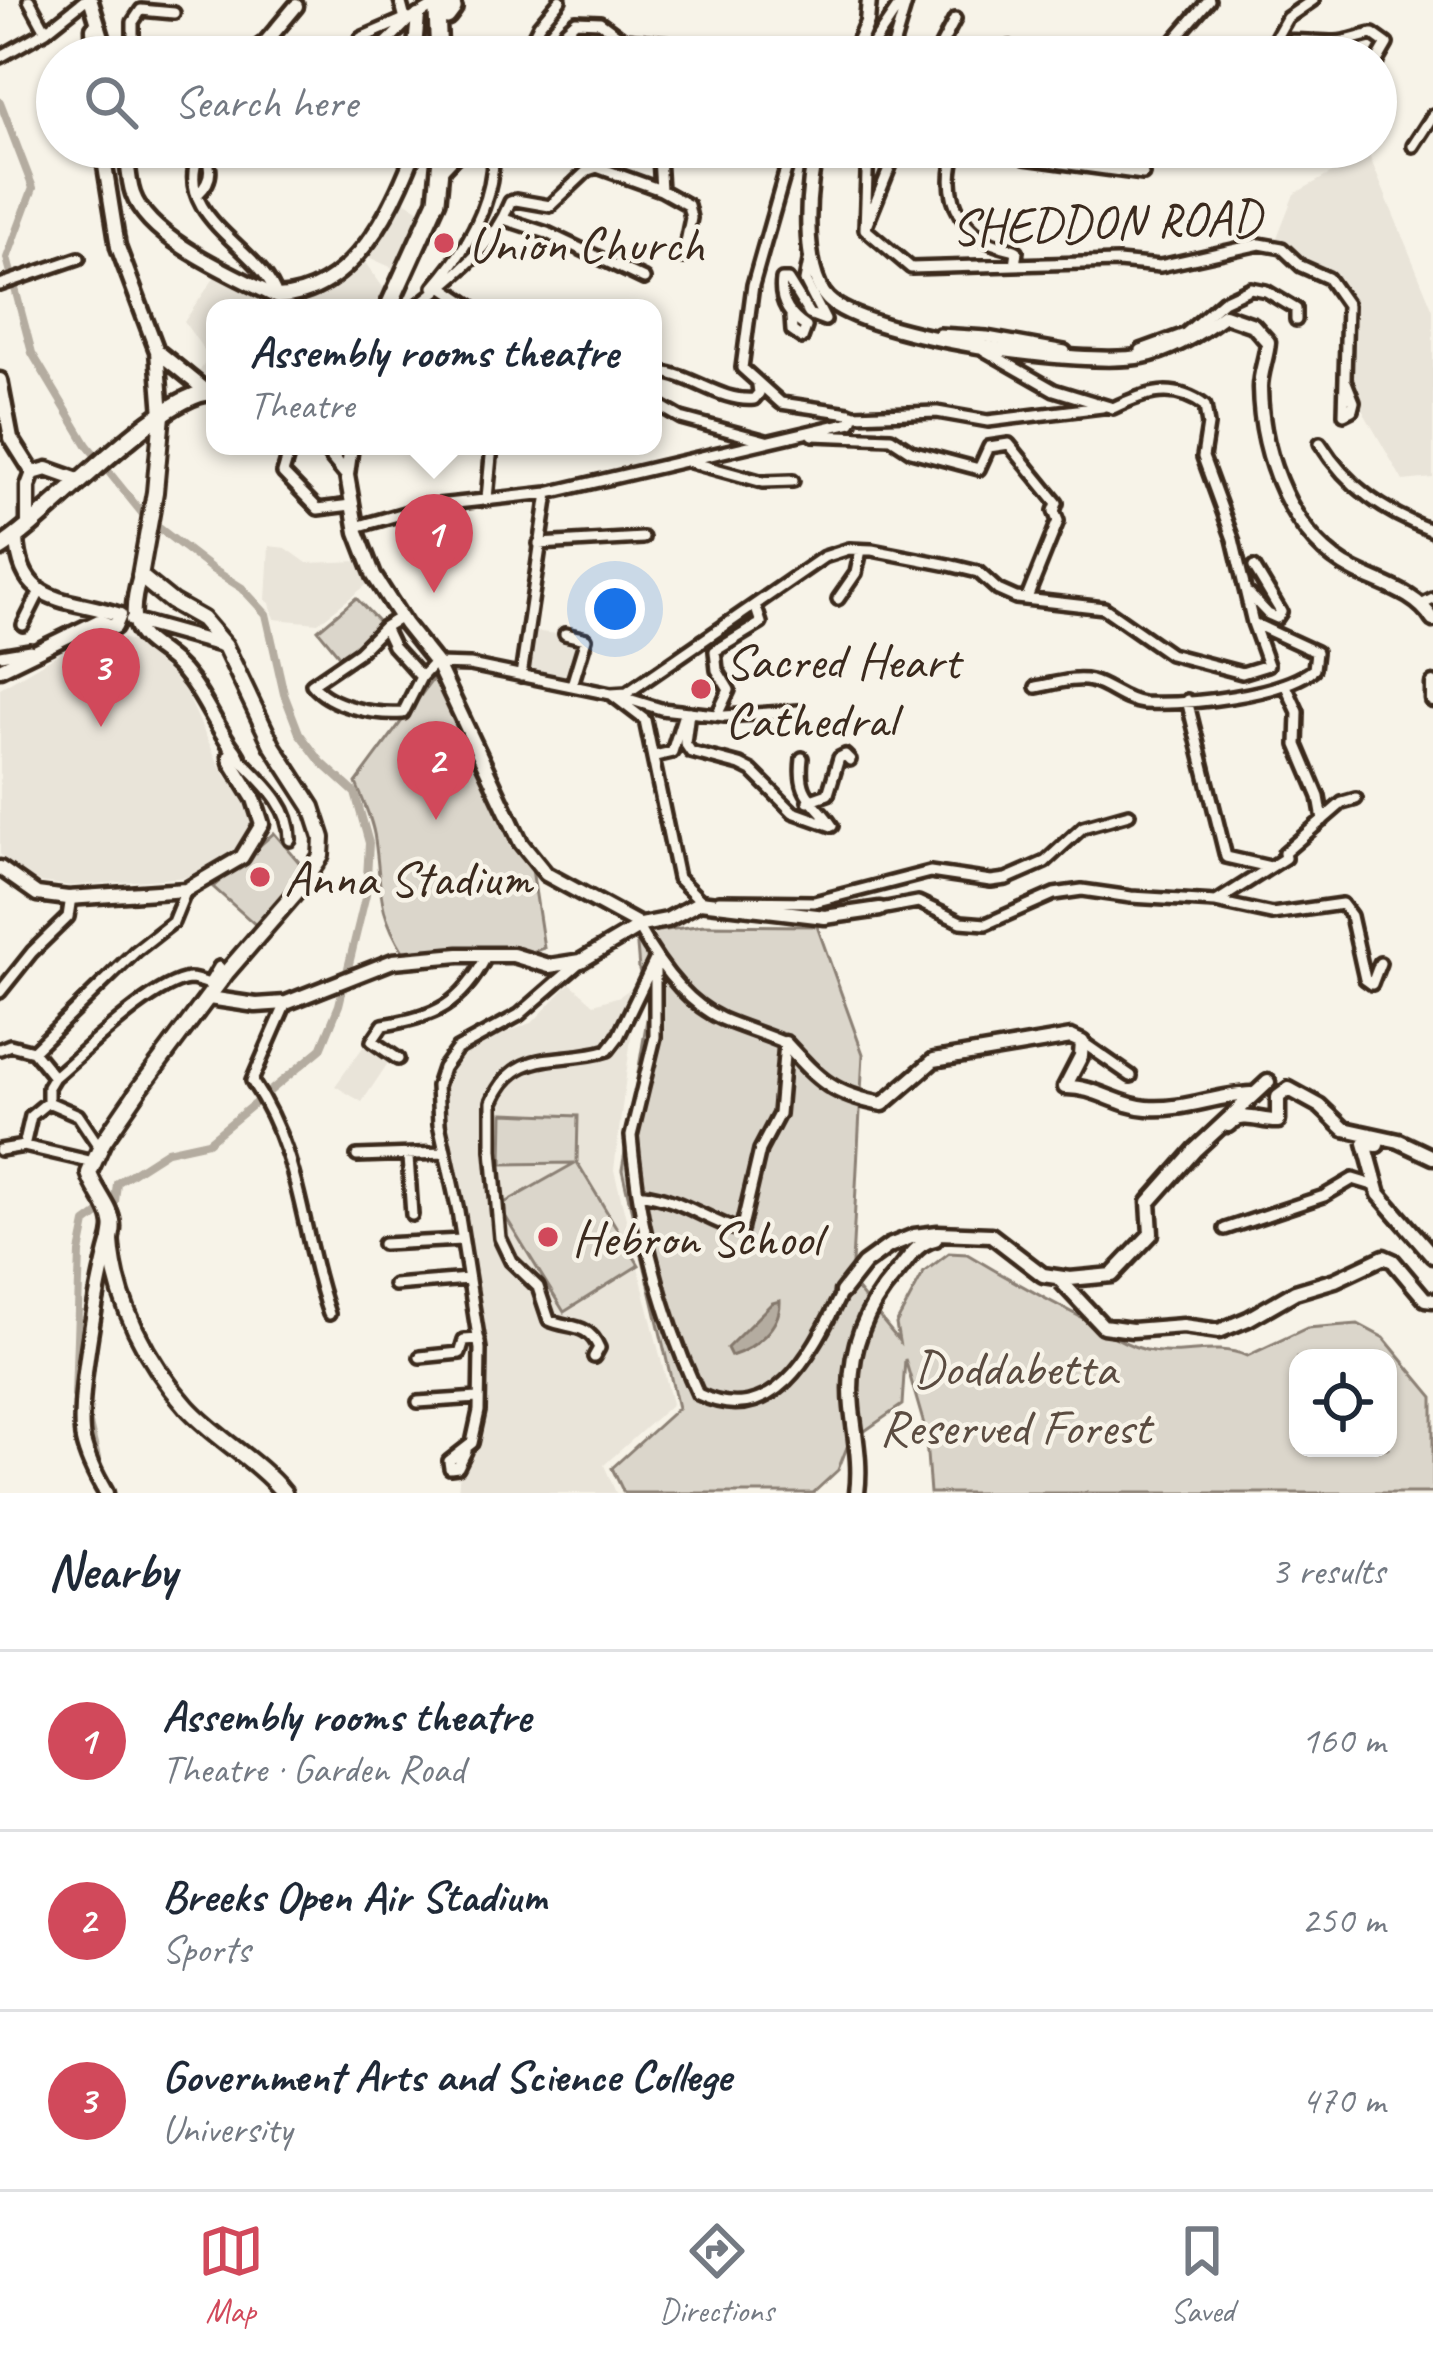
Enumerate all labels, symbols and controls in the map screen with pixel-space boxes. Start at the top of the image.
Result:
search box [36,36,1397,168]
icon: search [78,69,144,135]
text: Search here [174,74,357,131]
street label: SHEDDON ROAD [950,184,1266,259]
place label: Union Church [468,212,705,276]
marker: Union Church [431,230,457,256]
popup [206,299,662,455]
text: Assembly rooms theatre [250,324,618,381]
text: Theatre [250,381,354,430]
pin: 1 [395,494,473,593]
your location [585,579,645,639]
pin: 3 [62,628,140,727]
place label: Sacred Heart Cathedral [725,629,965,752]
marker: Sacred Heart Cathedral [688,676,714,702]
pin: 2 [397,721,475,820]
place label: Anna Stadium [284,846,534,910]
marker: Anna Stadium [247,864,273,890]
place label: Hebron School [572,1206,829,1270]
marker: Hebron School [535,1224,561,1250]
park label: Doddabetta Reserved Forest [880,1336,1156,1459]
map controls [1289,1349,1397,1457]
button: locate [1289,1349,1397,1457]
text: Nearby [48,1539,176,1603]
text: 3 results [1271,1547,1385,1596]
text: Assembly rooms theatre [162,1688,531,1745]
text: 1 [78,1716,96,1765]
text: 160 m [1301,1716,1385,1765]
text: Theatre · Garden Road [162,1745,465,1794]
text: Breeks Open Air Stadium [162,1868,547,1925]
text: 2 [78,1896,96,1945]
text: 250 m [1301,1896,1385,1945]
text: Sports [162,1925,250,1974]
text: Government Arts and Science College [162,2048,731,2105]
text: 3 [78,2076,96,2125]
text: 470 m [1301,2076,1385,2125]
text: University [162,2105,292,2154]
tab: Map [198,2218,264,2332]
tab: Directions [659,2218,774,2332]
tab: Saved [1169,2218,1235,2332]

